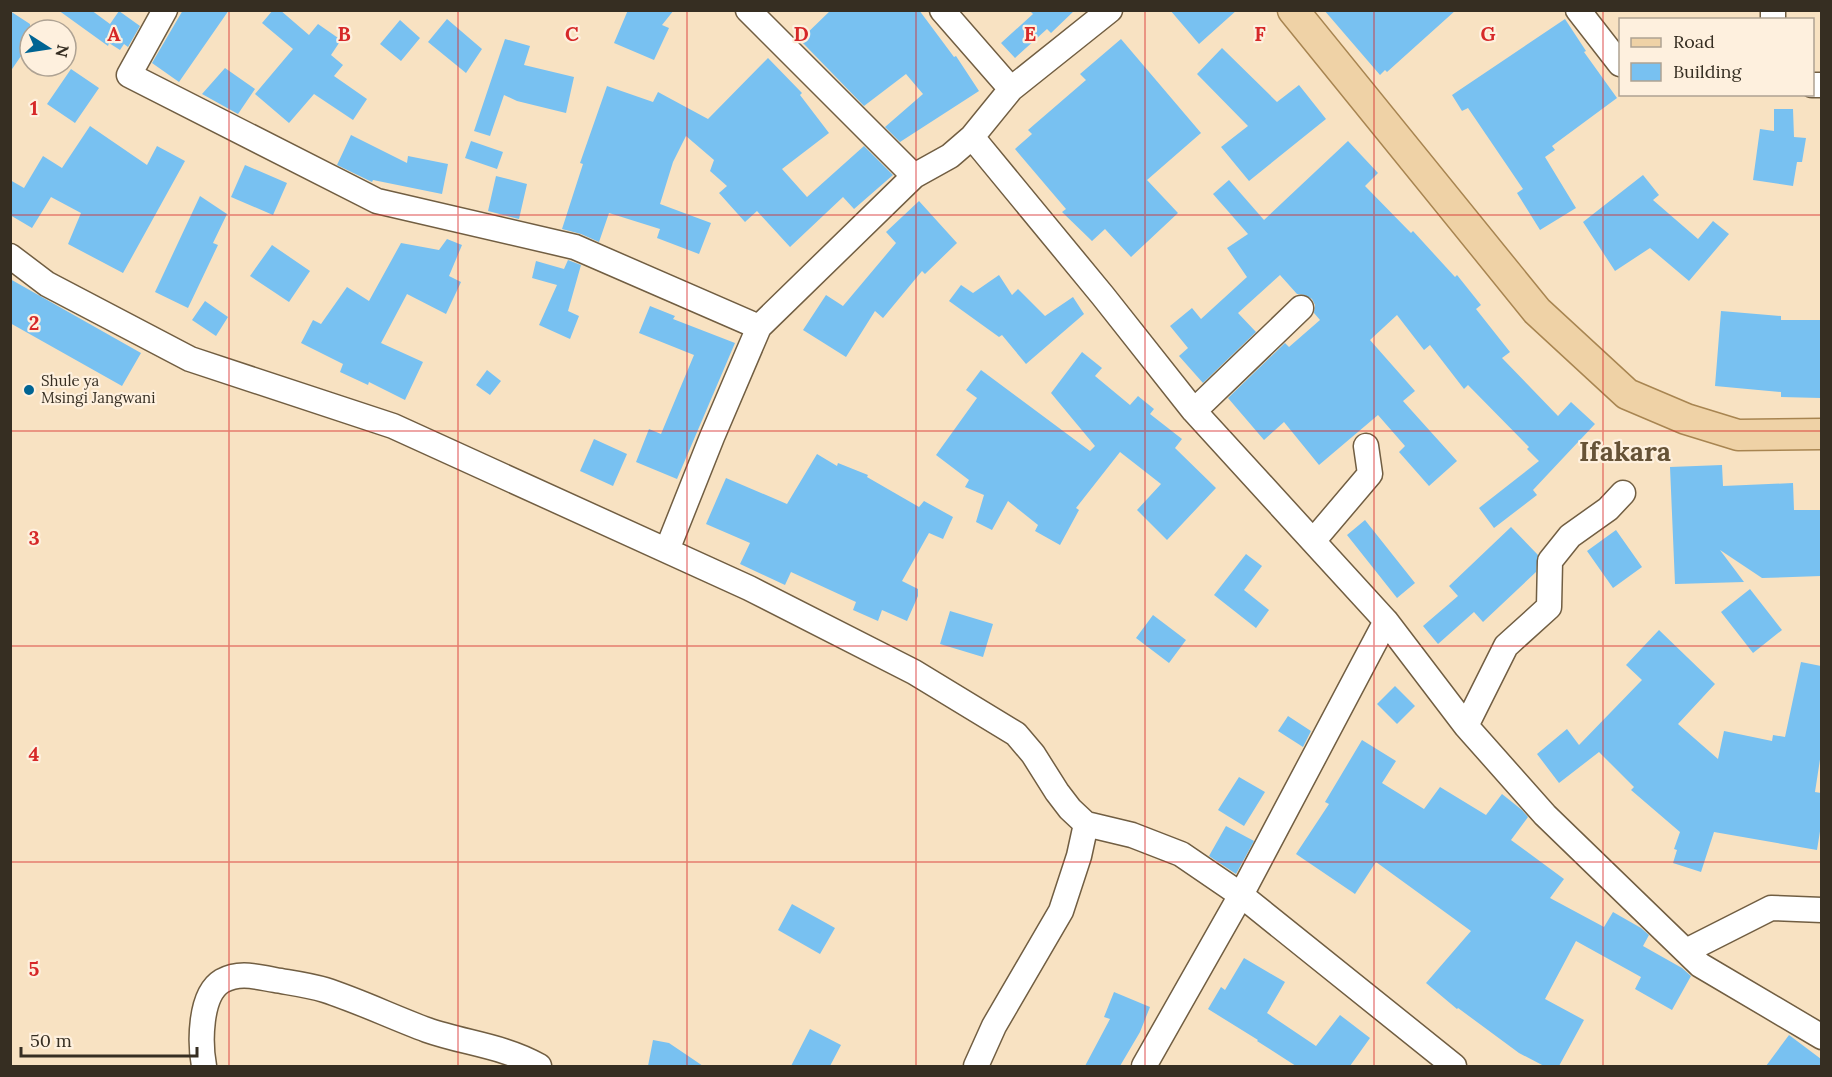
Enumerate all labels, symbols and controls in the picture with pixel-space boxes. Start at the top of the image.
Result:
north arrow [18,18,78,78]
legend [1619,18,1814,96]
text: A [107,21,121,46]
text: B [337,21,351,46]
text: C [565,21,579,46]
text: D [793,21,809,46]
text: E [1024,21,1036,46]
text: F [1254,21,1266,46]
text: G [1480,21,1496,46]
text: Road [1673,30,1715,53]
text: N [52,43,74,59]
text: Building [1673,60,1743,83]
text: 1 [30,95,38,120]
text: 2 [29,310,39,335]
place label: Shule ya Msingi Jangwani [41,371,155,407]
marker: Shule ya Msingi Jangwani [22,383,36,397]
district label: Ifakara [1579,434,1671,468]
text: 3 [28,525,40,550]
text: 4 [29,741,40,766]
text: 5 [29,956,40,981]
scale bar [21,1020,196,1058]
text: 50 m [30,1029,72,1052]

